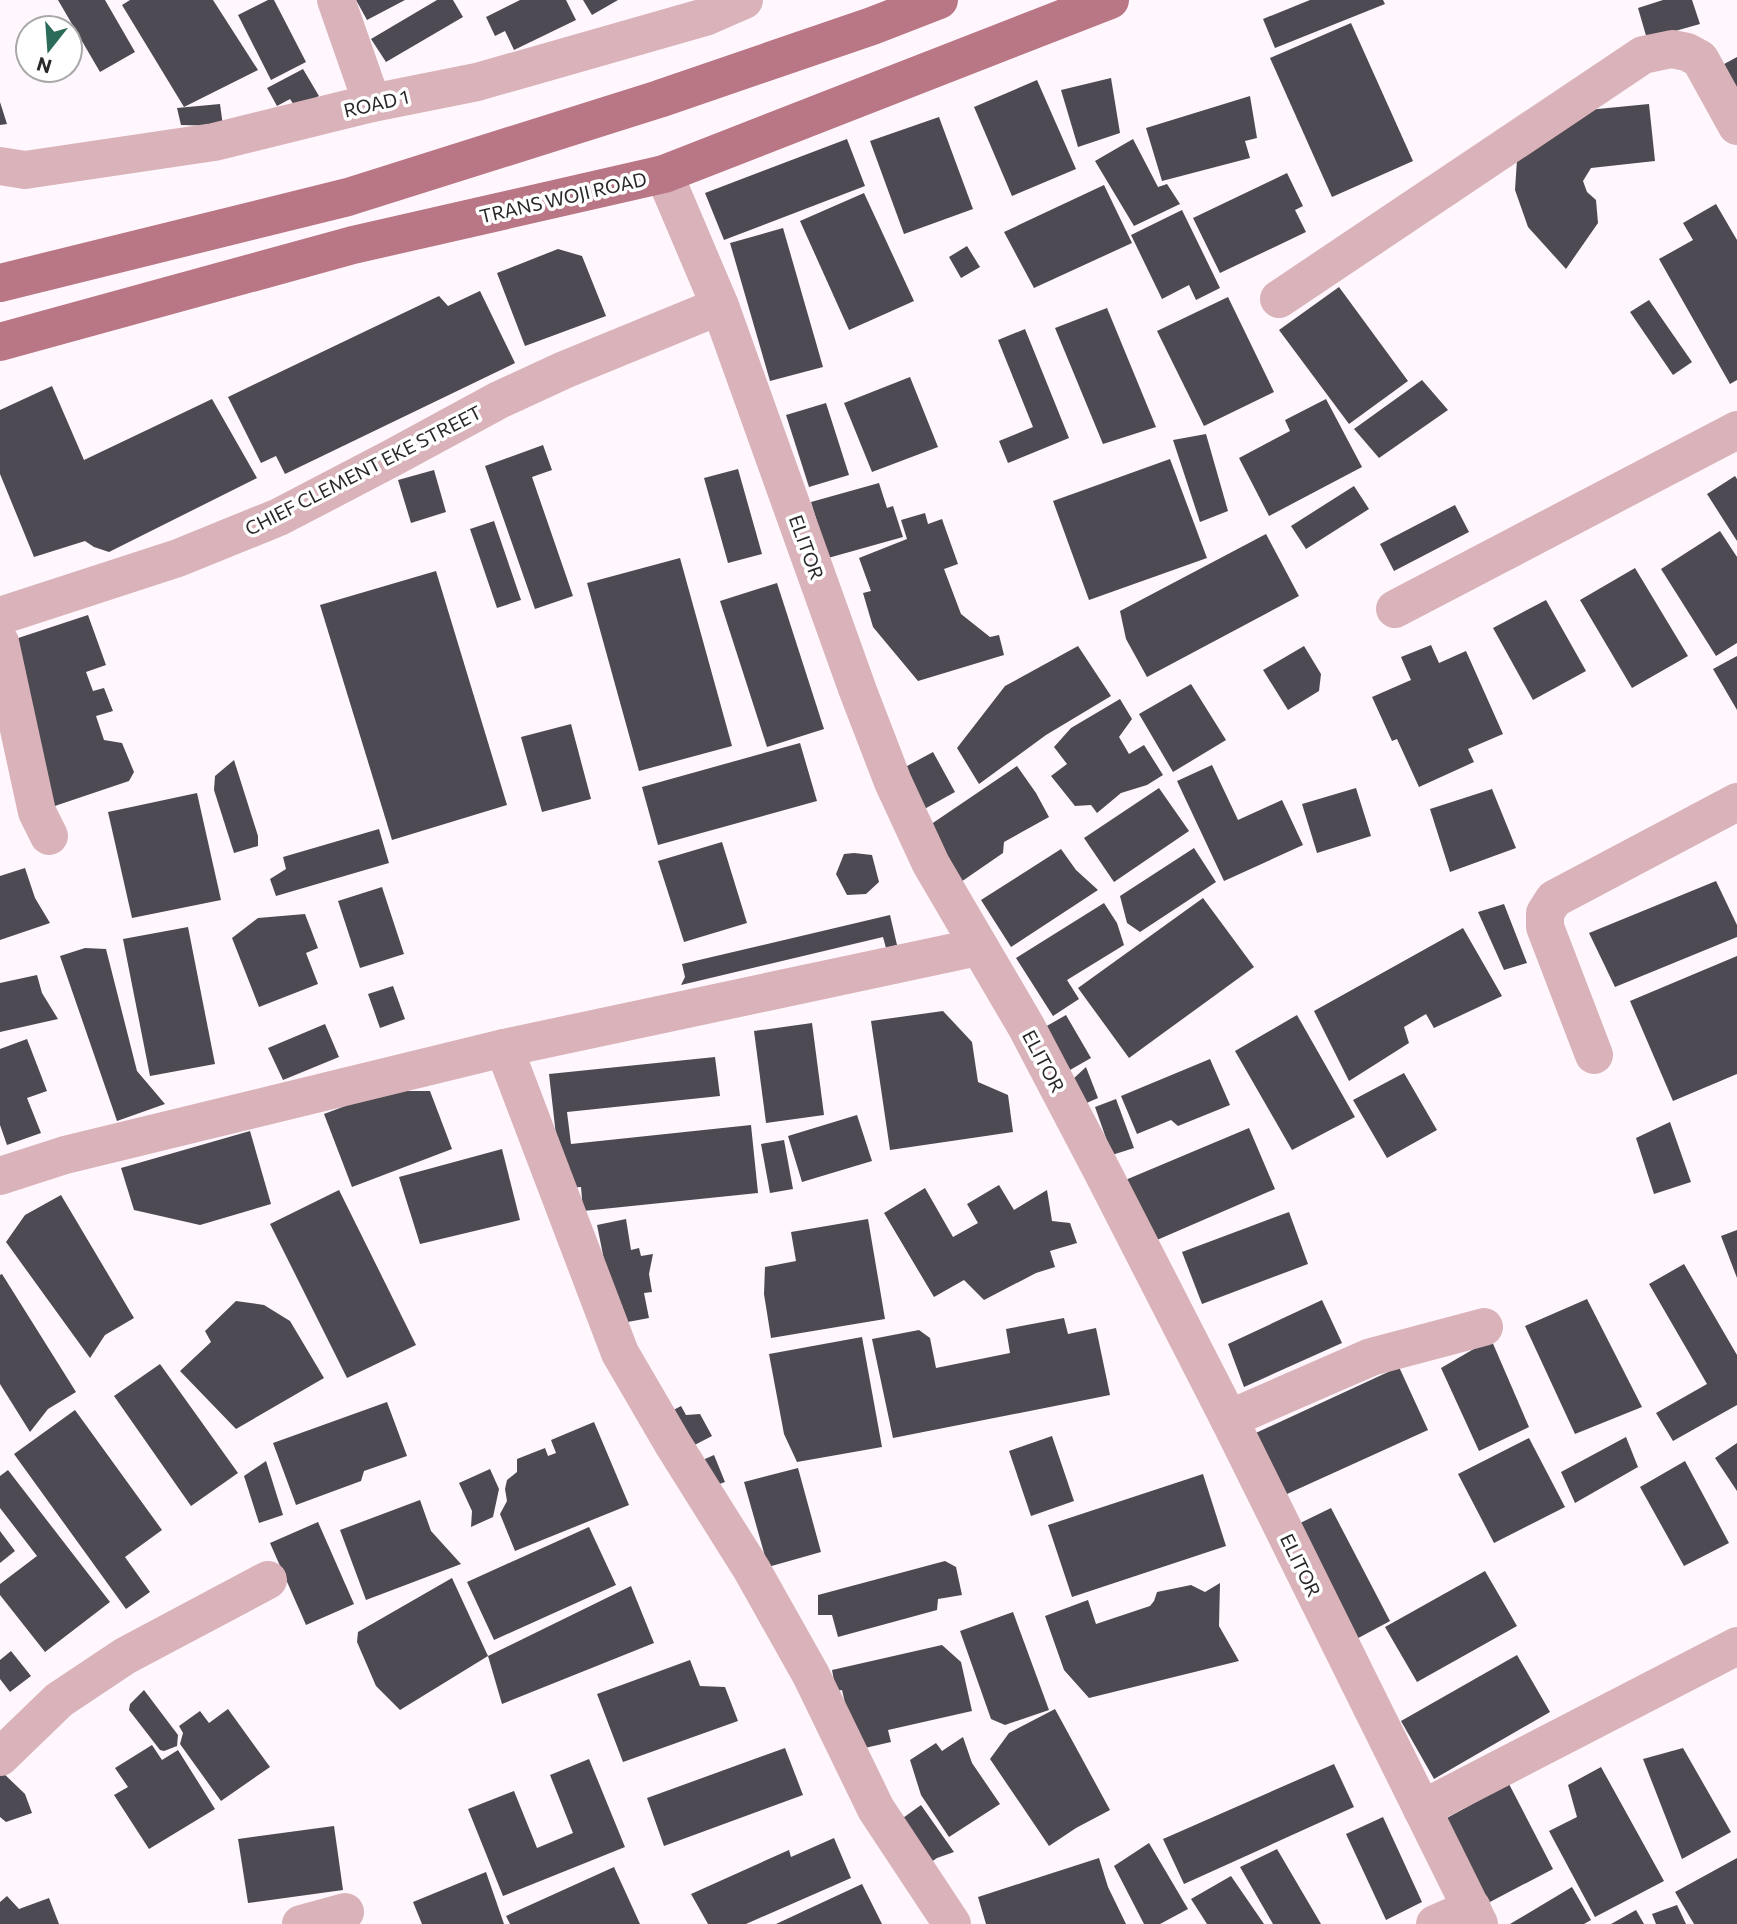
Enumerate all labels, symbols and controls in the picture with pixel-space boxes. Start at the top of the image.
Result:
north arrow [14,14,84,84]
text: N [34,53,54,79]
street label: ROAD 1 [341,84,411,122]
street label: TRANS WOJI ROAD [477,167,649,227]
street label: CHIEF CLEMENT EKE STREET [241,400,485,540]
street label: ELITOR [785,511,829,583]
street label: ELITOR [1018,1026,1070,1096]
street label: ELITOR [1276,1530,1326,1601]

